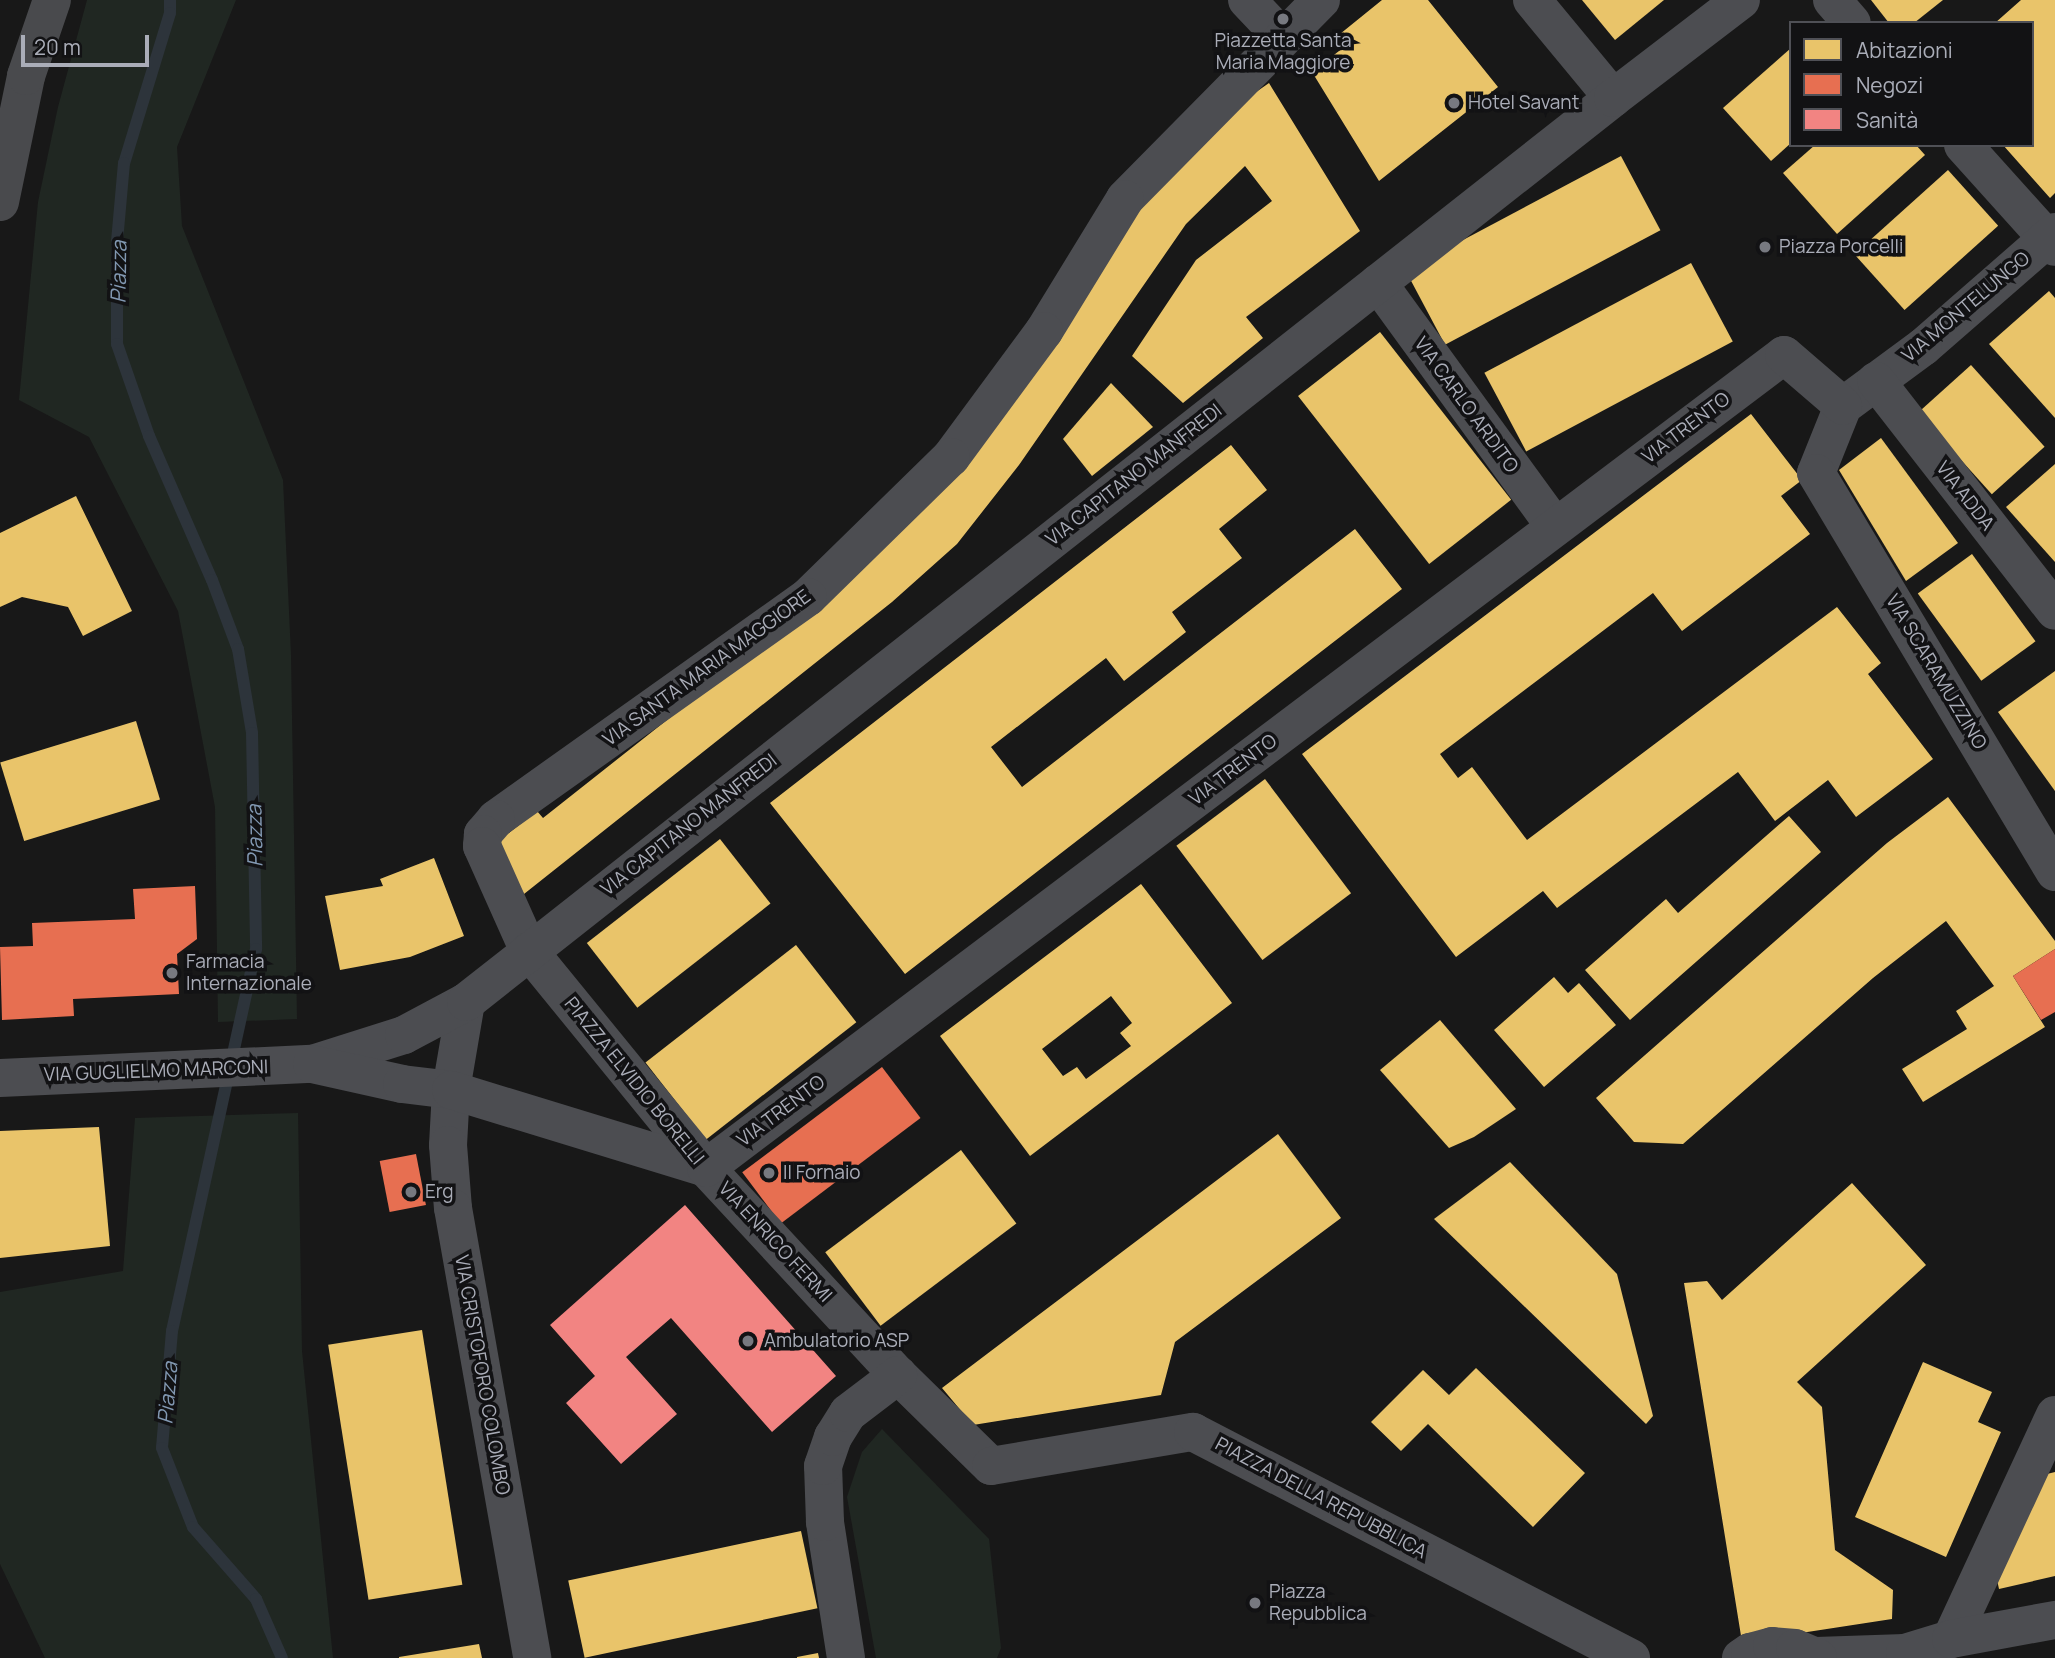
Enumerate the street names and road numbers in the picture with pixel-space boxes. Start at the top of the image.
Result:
street label: VIA MONTELUNGO [1897,247,2035,367]
street label: VIA CARLO ARDITO [1409,333,1523,477]
street label: VIA TRENTO [1638,388,1734,468]
street label: VIA CAPITANO MANFREDI [1041,399,1227,551]
street label: VIA ADDA [1931,457,1999,535]
street label: VIA SANTA MARIA MAGGIORE [599,585,815,751]
street label: VIA SCARAMUZZINO [1881,590,1991,754]
street label: VIA TRENTO [1185,730,1281,810]
street label: VIA CAPITANO MANFREDI [596,749,782,901]
street label: PIAZZA ELVIDIO BORELLI [559,993,709,1169]
street label: VIA GUGLIELMO MARCONI [43,1056,269,1086]
street label: VIA TRENTO [733,1071,829,1151]
street label: VIA ENRICO FERMI [713,1177,837,1307]
street label: VIA CRISTOFORO COLOMBO [450,1253,514,1497]
street label: PIAZZA DELLA REPUBBLICA [1211,1432,1431,1564]

